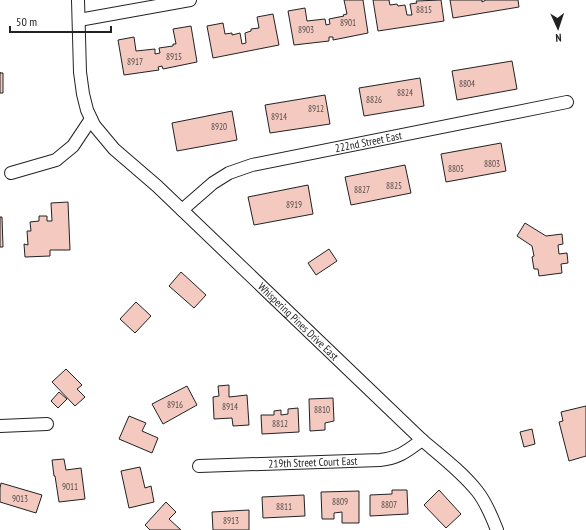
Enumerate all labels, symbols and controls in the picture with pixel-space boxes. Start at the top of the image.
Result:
house number: 8815 [416,4,432,15]
scale bar [10,8,111,34]
north arrow [538,8,578,48]
text: 50 m [16,14,37,29]
house number: 8901 [340,17,356,28]
house number: 8903 [298,24,314,35]
text: N [555,31,562,45]
house number: 8915 [166,51,182,62]
house number: 8917 [127,56,143,67]
house number: 8804 [459,78,475,89]
house number: 8824 [397,87,413,98]
house number: 8826 [366,94,382,105]
house number: 8912 [308,103,324,114]
house number: 8914 [271,111,287,122]
house number: 8920 [211,121,227,132]
street label: 222nd Street East [334,128,403,155]
house number: 8803 [484,158,500,169]
house number: 8805 [448,163,464,174]
house number: 8825 [386,180,402,191]
house number: 8827 [354,184,370,195]
house number: 8919 [286,199,302,210]
street label: Whispering Pines Drive East [255,280,341,363]
house number: 8916 [167,399,183,410]
house number: 8914 [222,401,238,412]
house number: 8810 [314,404,330,415]
house number: 8812 [272,418,288,429]
street label: 219th Street Court East [268,454,358,471]
house number: 9011 [62,481,78,492]
house number: 9013 [12,493,28,504]
house number: 8809 [332,496,348,507]
house number: 8807 [381,499,397,510]
house number: 8811 [276,501,292,512]
house number: 8913 [223,515,239,526]

